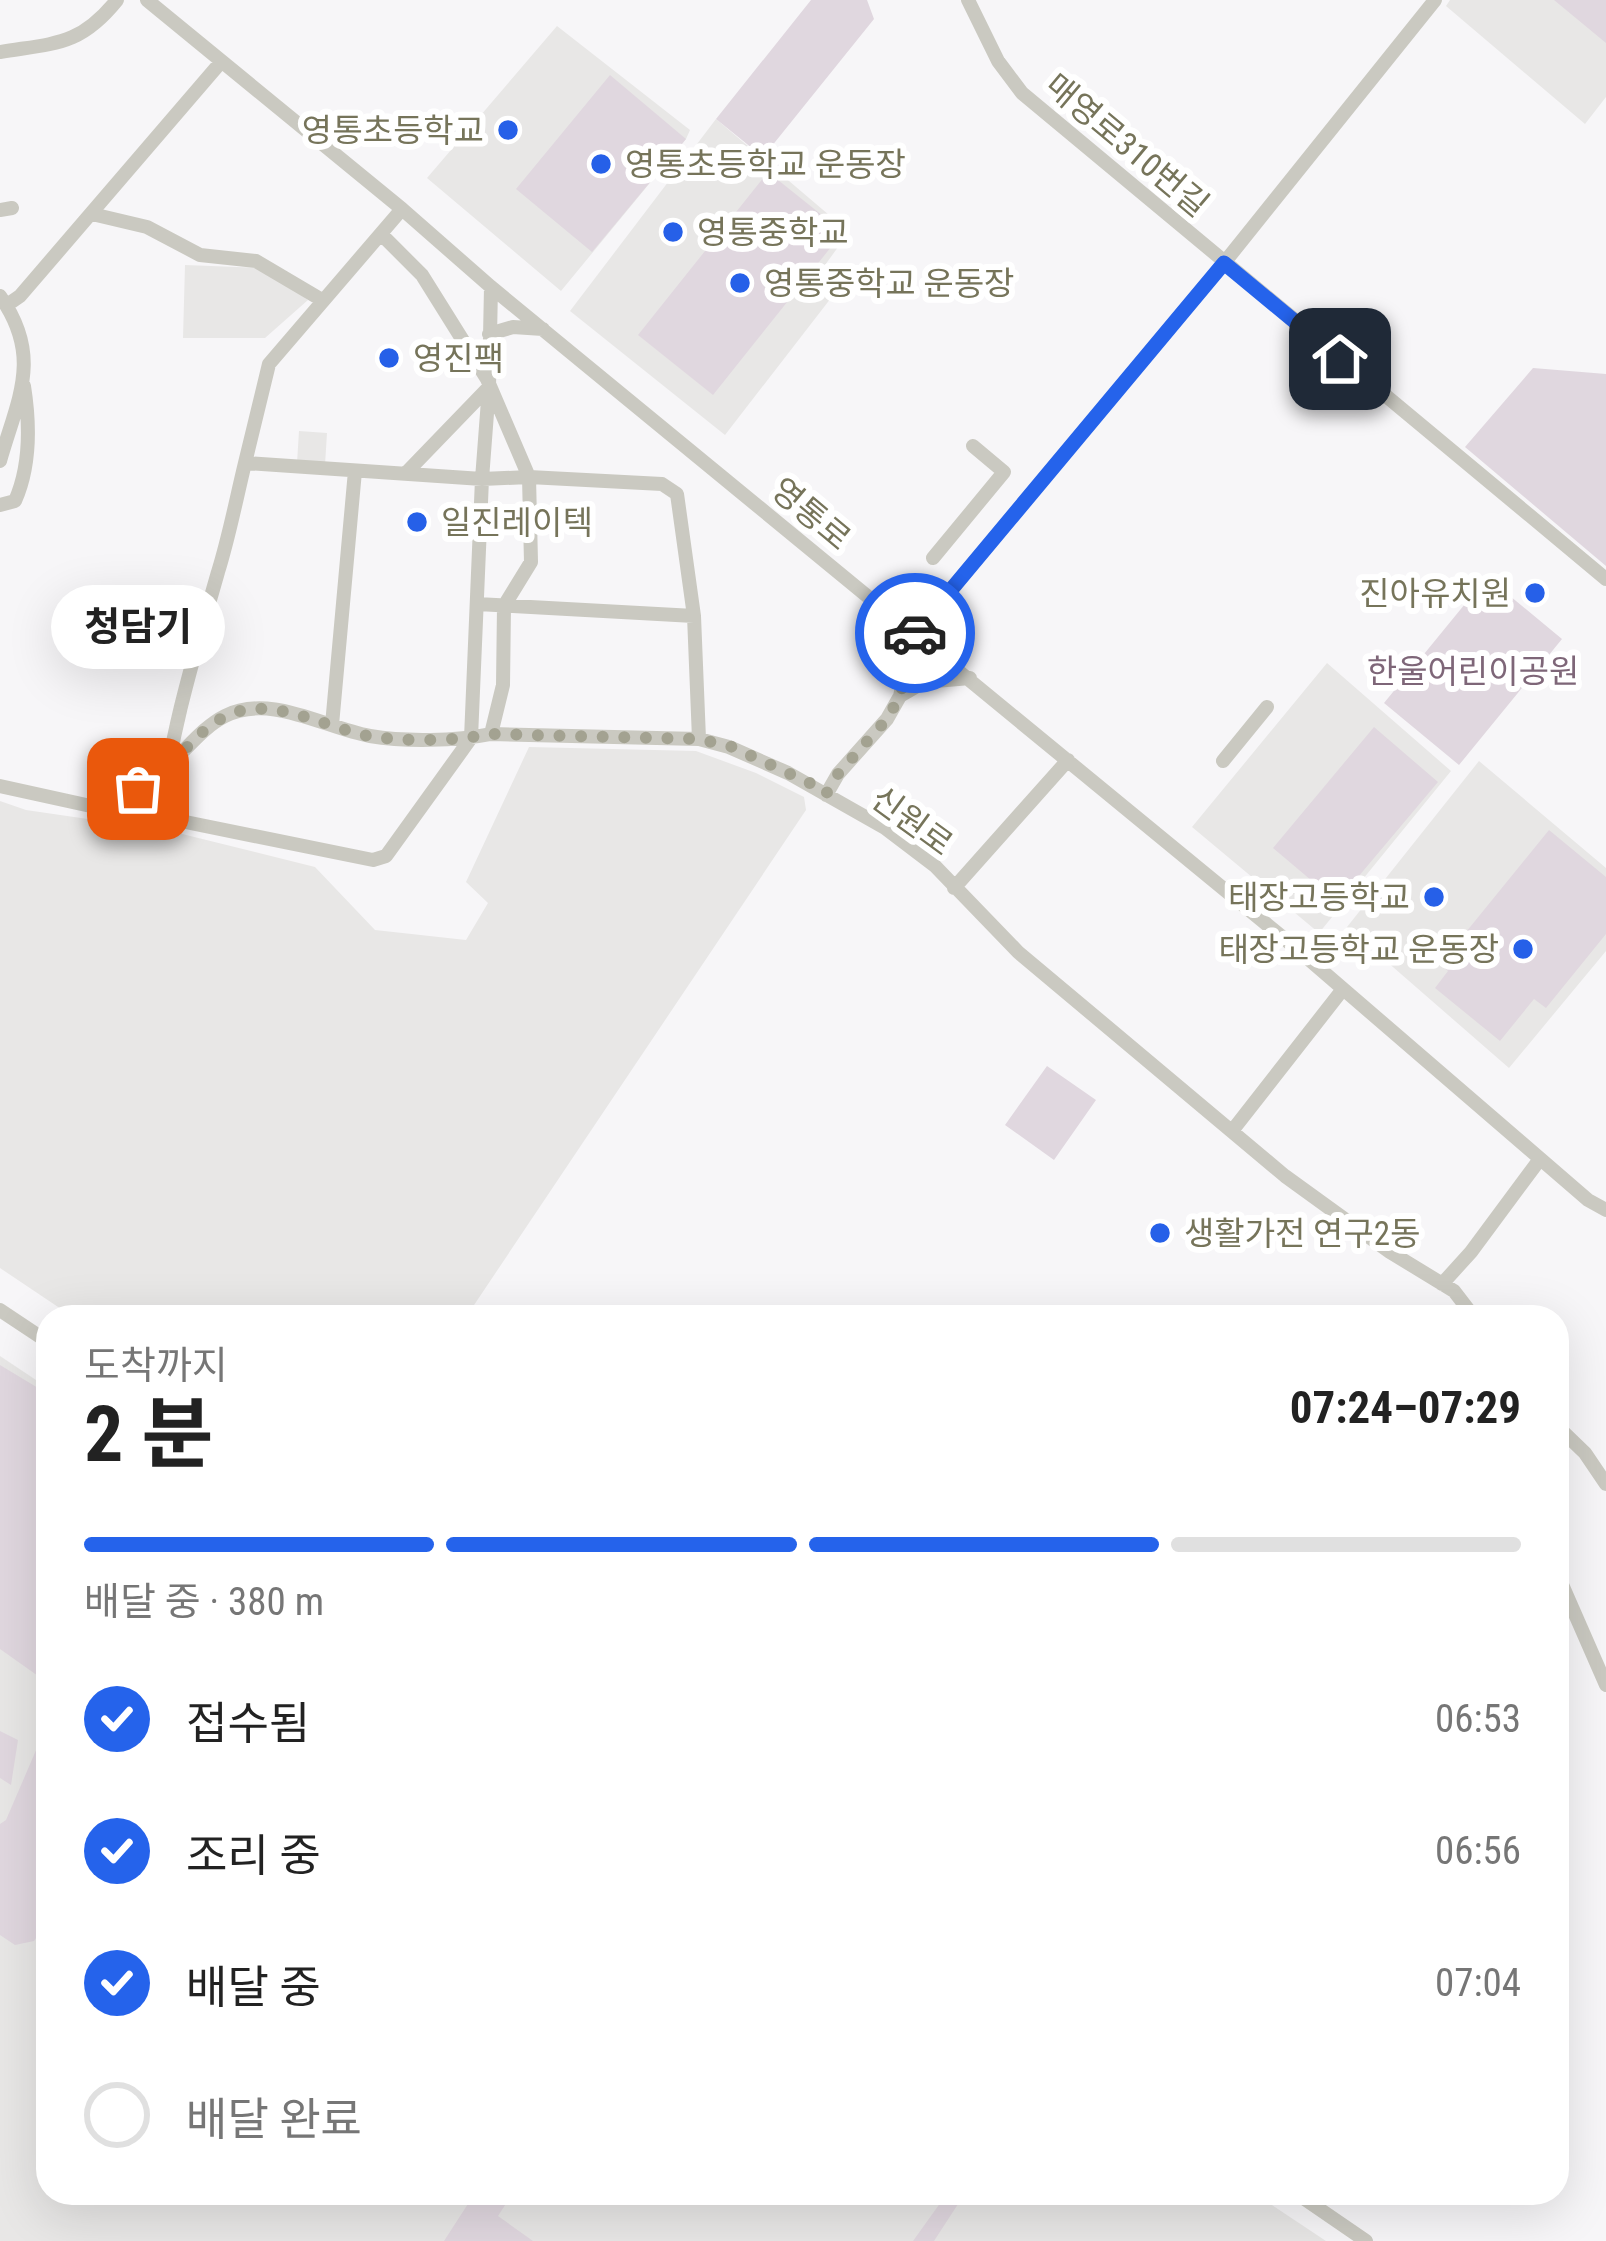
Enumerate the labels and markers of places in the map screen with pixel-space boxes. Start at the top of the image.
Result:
place label: 영통초등학교 [302,111,484,150]
marker: 영통초등학교 [495,117,521,143]
place label: 영통초등학교 운동장 [625,145,906,184]
marker: 영통초등학교 운동장 [588,151,614,177]
place label: 영통중학교 [697,213,849,252]
marker: 영통중학교 [660,219,686,245]
place label: 영통중학교 운동장 [764,264,1014,303]
marker: 영통중학교 운동장 [727,270,753,296]
pin [1289,308,1391,410]
place label: 영진팩 [413,339,504,378]
marker: 영진팩 [376,345,402,371]
place label: 일진레이텍 [441,503,593,542]
marker: 일진레이텍 [404,509,430,535]
place label: 진아유치원 [1359,574,1511,613]
marker: 진아유치원 [1522,580,1548,606]
callout: 청담기 [51,585,225,669]
pin [87,738,189,840]
place label: 태장고등학교 [1228,878,1410,917]
marker: 태장고등학교 [1421,884,1447,910]
place label: 태장고등학교 운동장 [1218,930,1499,969]
marker: 태장고등학교 운동장 [1510,936,1536,962]
place label: 생활가전 연구2동 [1184,1214,1420,1253]
marker: 생활가전 연구2동 [1147,1220,1173,1246]

